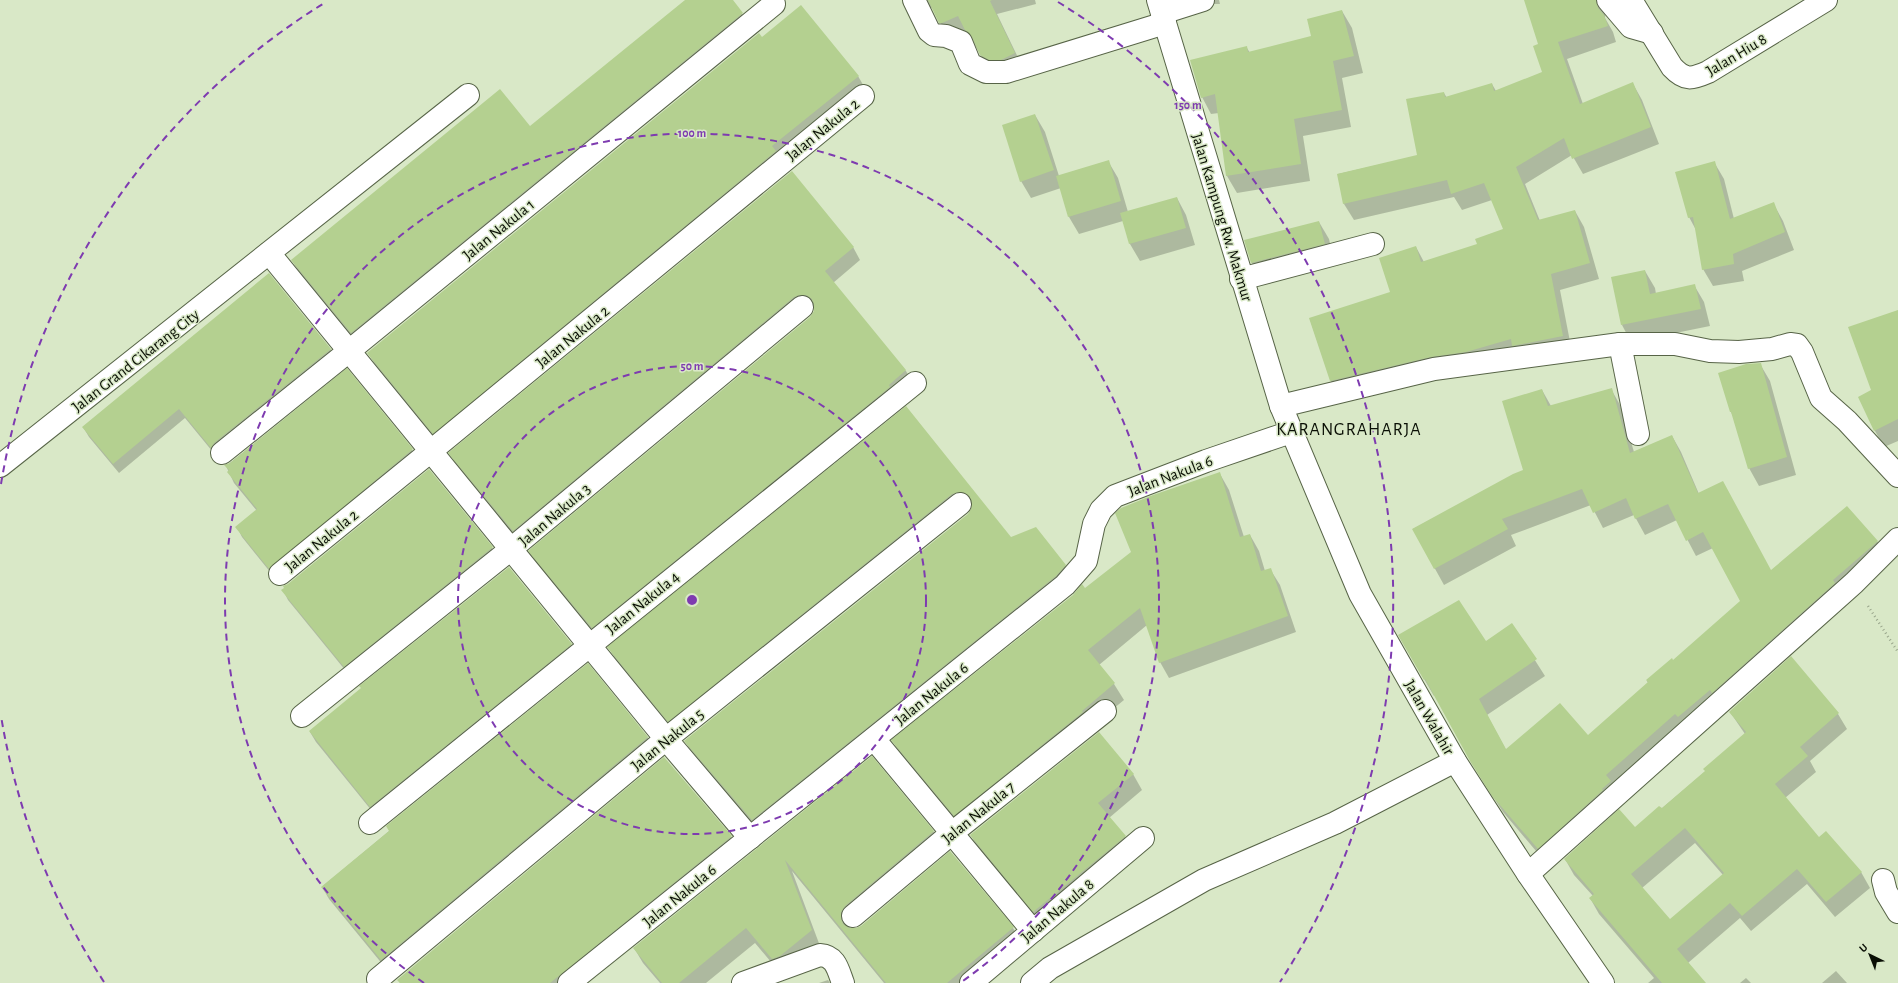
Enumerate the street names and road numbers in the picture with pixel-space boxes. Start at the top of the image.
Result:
street label: Jalan Hiu 8 [1704,31,1769,79]
street label: Jalan Nakula 2 [783,96,862,164]
street label: Jalan Kampung Rw. Makmur [1189,131,1256,304]
street label: Jalan Nakula 1 [460,196,537,263]
street label: Jalan Nakula 2 [533,303,612,371]
street label: Jalan Grand Cikarang City [69,306,203,416]
street label: Jalan Nakula 6 [1126,453,1215,499]
street label: Jalan Nakula 3 [516,480,594,549]
street label: Jalan Nakula 2 [282,507,361,575]
street label: Jalan Nakula 4 [603,568,683,637]
street label: Jalan Nakula 6 [892,660,971,728]
street label: Jalan Walahir [1401,677,1457,758]
street label: Jalan Nakula 5 [628,706,707,774]
street label: Jalan Nakula 7 [939,779,1018,847]
street label: Jalan Nakula 6 [640,862,719,930]
street label: Jalan Nakula 8 [1018,876,1097,946]

